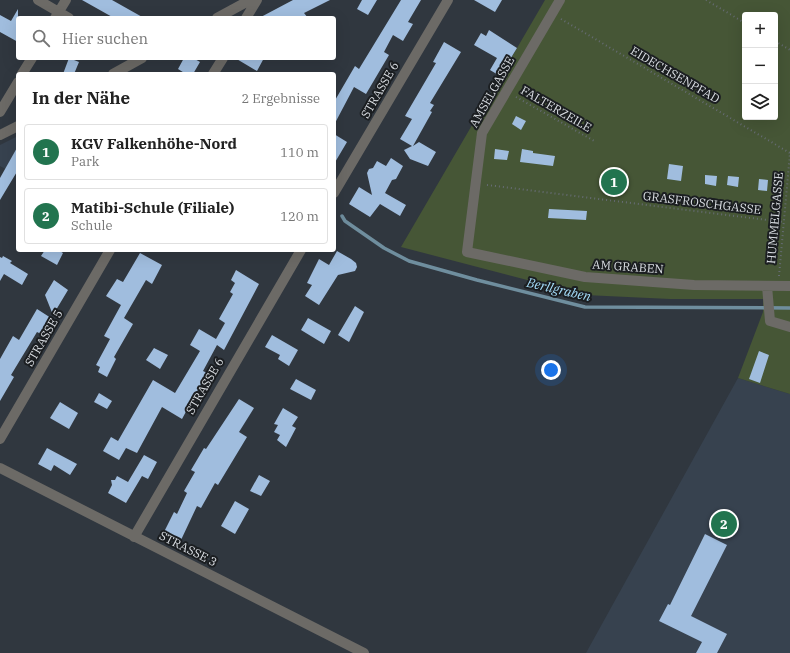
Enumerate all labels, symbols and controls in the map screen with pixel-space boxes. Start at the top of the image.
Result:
map controls [742,12,778,120]
button: + [742,12,778,48]
search box [16,16,336,60]
icon: search [30,27,52,49]
text: Hier suchen [62,29,148,48]
street label: EIDECHSENPFAD [628,43,722,106]
button: − [742,48,778,84]
street label: AMSELGASSE [466,54,517,130]
street label: STRASSE 6 [357,59,402,121]
street label: FALTERZEILE [518,82,594,135]
button: layers [742,84,778,120]
text: In der Nähe [32,87,130,109]
text: 2 Ergebnisse [241,90,320,107]
text: KGV Falkenhöhe-Nord [71,134,237,153]
text: 1 [42,144,50,161]
text: 110 m [280,144,319,161]
text: Park [71,153,99,170]
pin: 1 [601,167,627,197]
street label: HUMMELGASSE [763,171,786,265]
street label: GRASFROSCHGASSE [642,188,762,217]
text: Matibi-Schule (Filiale) [71,198,234,217]
text: 2 [42,208,50,225]
text: 120 m [280,208,319,225]
text: Schule [71,217,112,234]
street label: AM GRABEN [592,257,664,276]
water label: Berllgraben [524,274,593,305]
street label: STRASSE 5 [21,307,66,369]
street label: STRASSE 6 [182,355,227,417]
your location [541,360,561,380]
pin: 2 [711,509,737,539]
street label: STRASSE 3 [157,528,220,570]

